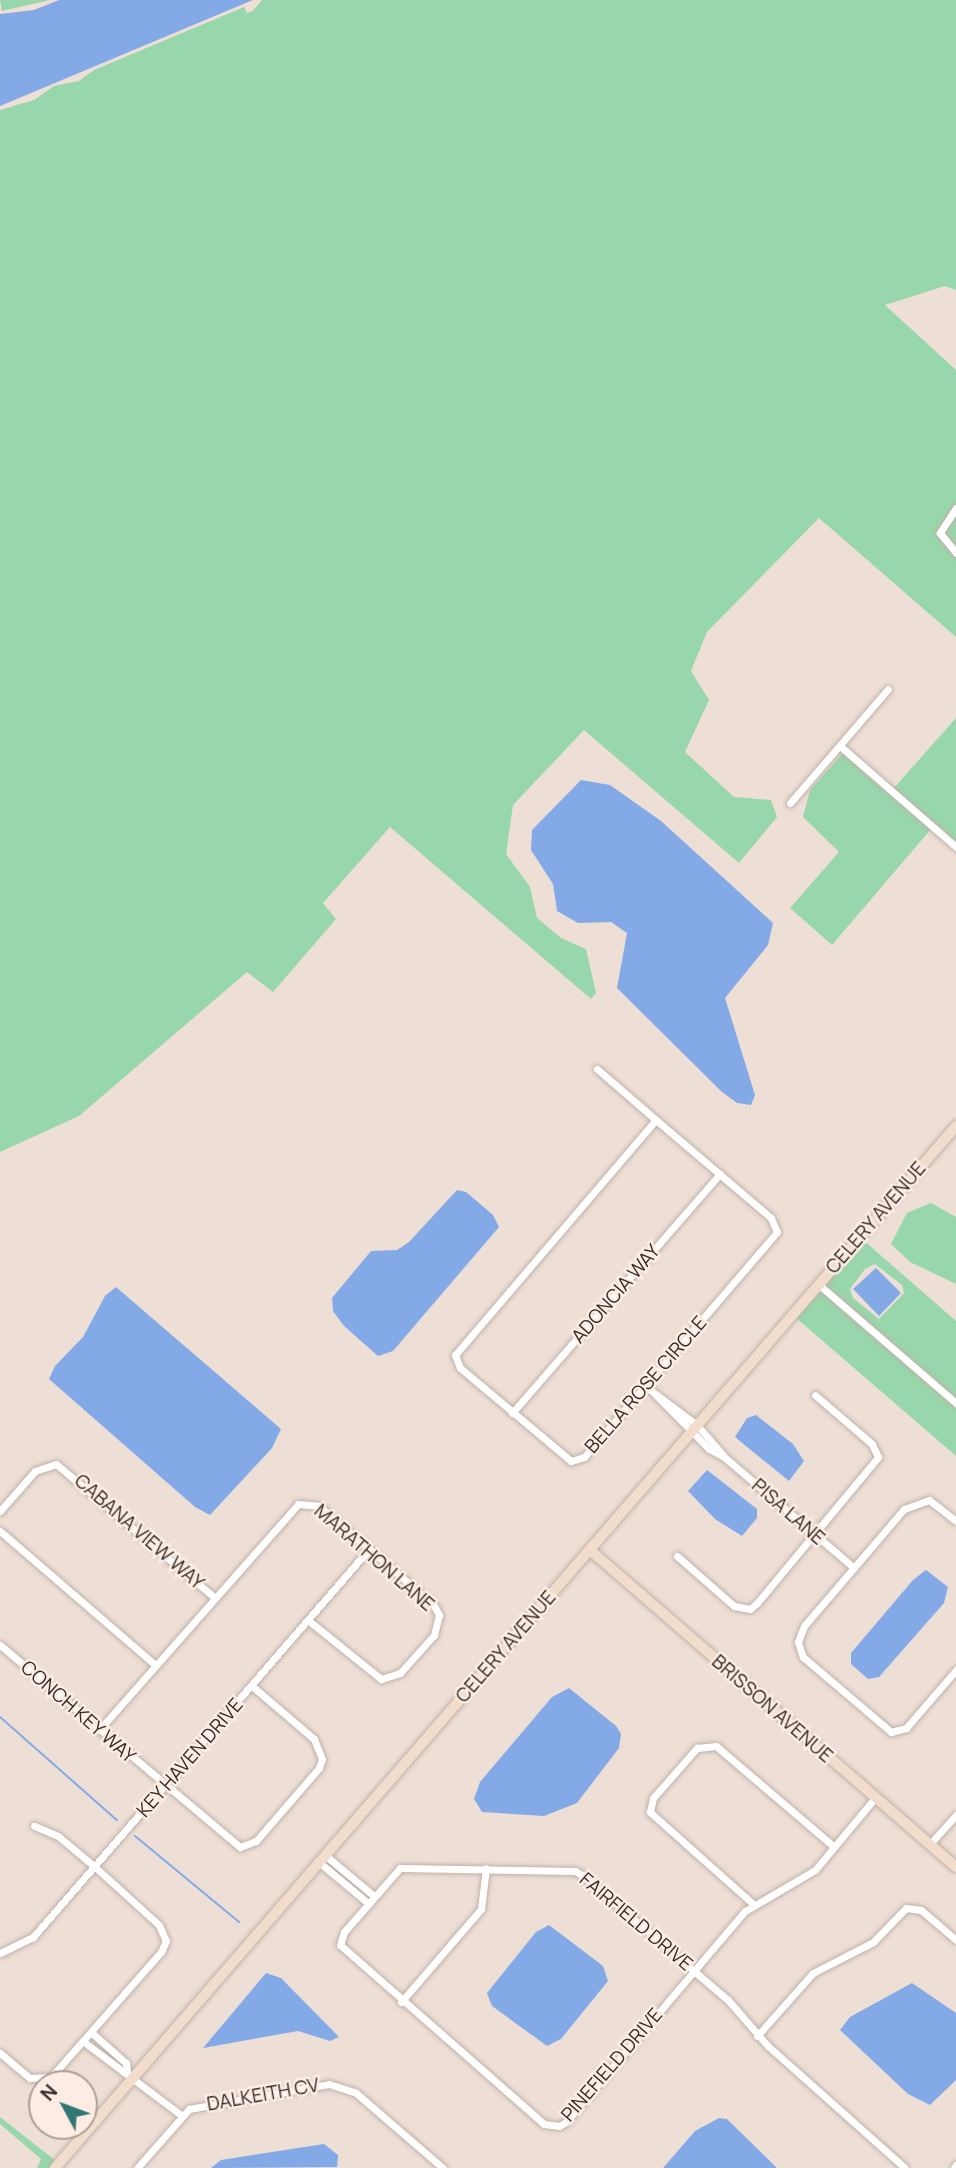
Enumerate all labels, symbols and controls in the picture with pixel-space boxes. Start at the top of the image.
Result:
street label: CELERY AVENUE [821,1157,931,1279]
street label: ADONCIA WAY [567,1240,665,1348]
street label: BELLA ROSE CIRCLE [580,1312,712,1458]
street label: CABANA VIEW WAY [70,1470,208,1594]
street label: PISA LANE [747,1474,829,1550]
street label: MARATHON LANE [309,1500,439,1616]
street label: CELERY AVENUE [451,1586,561,1708]
street label: BRISSON AVENUE [707,1650,837,1768]
street label: CONCH KEY WAY [16,1656,140,1768]
street label: KEY HAVEN DRIVE [132,1694,248,1822]
street label: FAIRFIELD DRIVE [575,1868,697,1976]
street label: PINEFIELD DRIVE [557,2004,667,2126]
north arrow [28,2070,98,2140]
street label: DALKEITH CV [205,2074,321,2116]
text: N [34,2079,63,2106]

